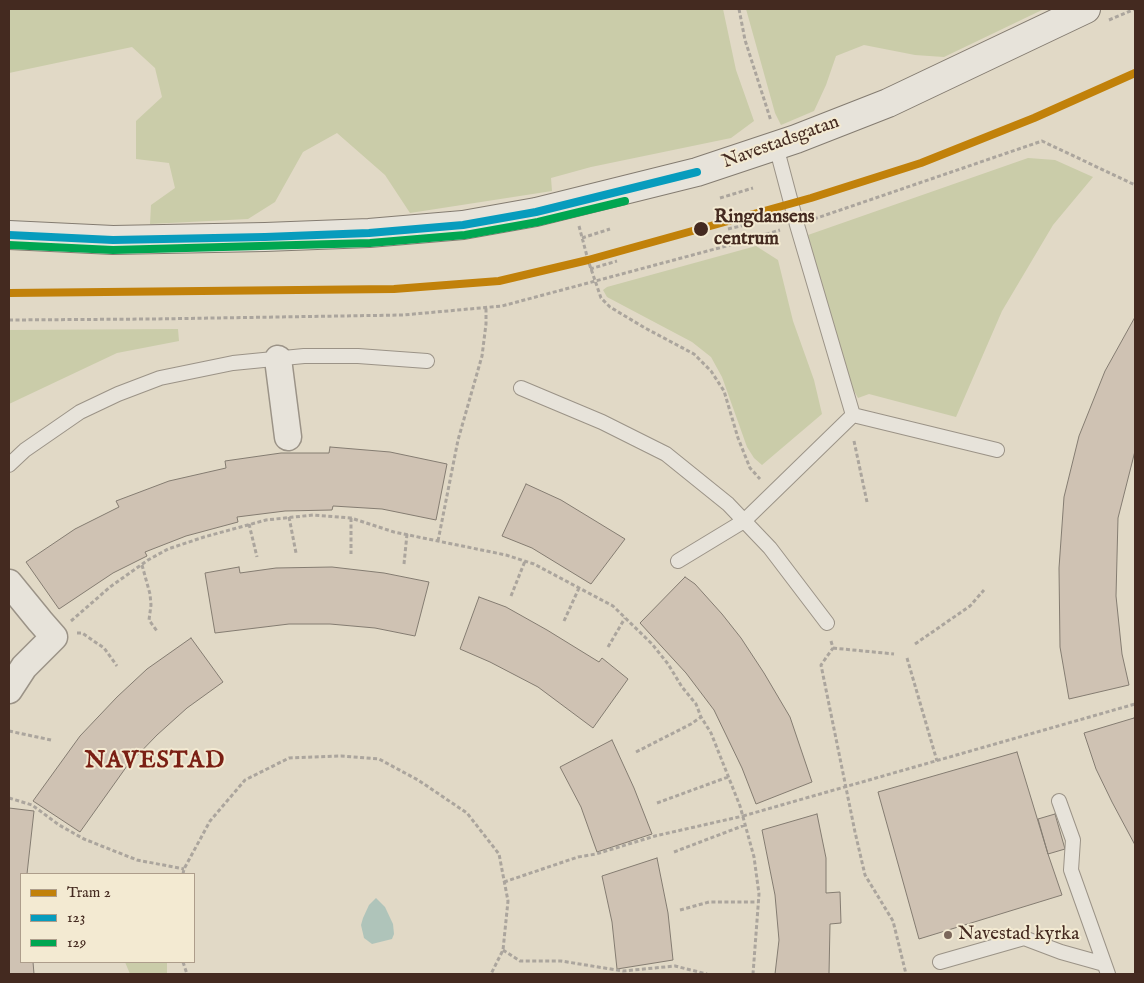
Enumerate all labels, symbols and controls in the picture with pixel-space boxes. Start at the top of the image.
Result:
street label: Navestadsgatan [720,111,842,175]
place label: Ringdansens centrum [714,207,814,251]
marker: Ringdansens centrum [692,220,710,238]
district label: NAVESTAD [84,748,226,776]
legend [20,873,195,963]
text: Tram 2 [67,883,111,902]
text: 123 [67,908,85,927]
place label: Navestad kyrka [958,924,1079,946]
marker: Navestad kyrka [942,929,954,941]
text: 129 [67,933,86,952]

